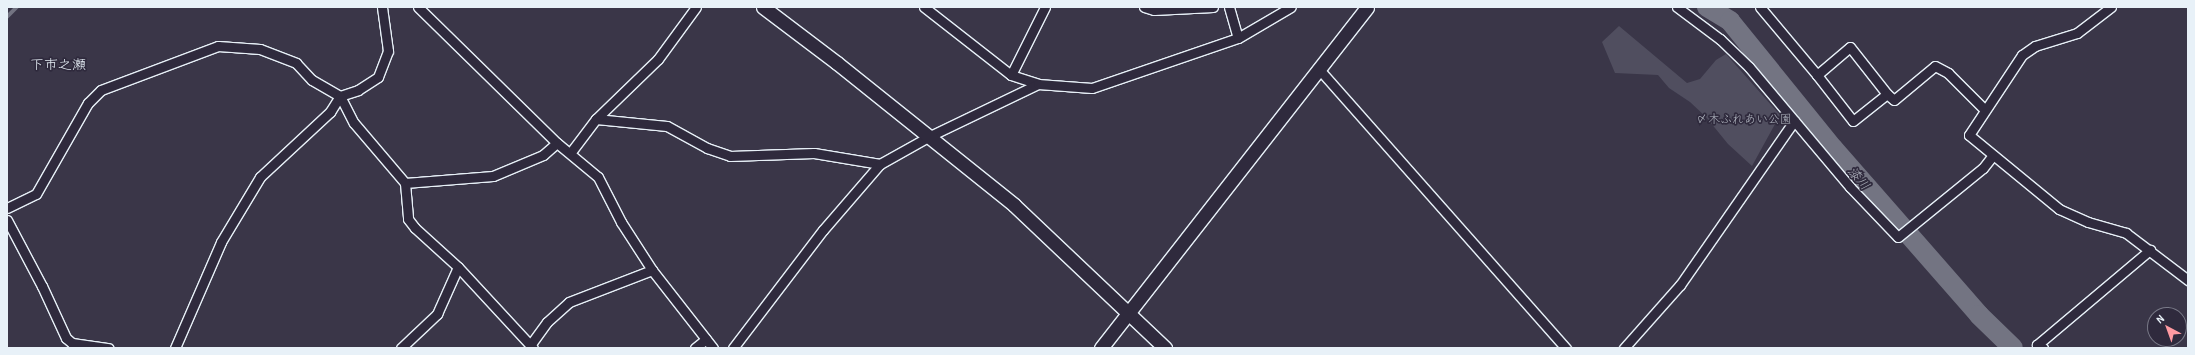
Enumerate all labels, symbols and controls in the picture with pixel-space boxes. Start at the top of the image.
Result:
district label: 下市之瀬 [30,56,86,72]
park label: 〆木ふれあい公園 [1696,112,1792,126]
water label: 漆川 [1845,163,1873,193]
north arrow [2147,307,2187,347]
text: N [2153,311,2167,326]

